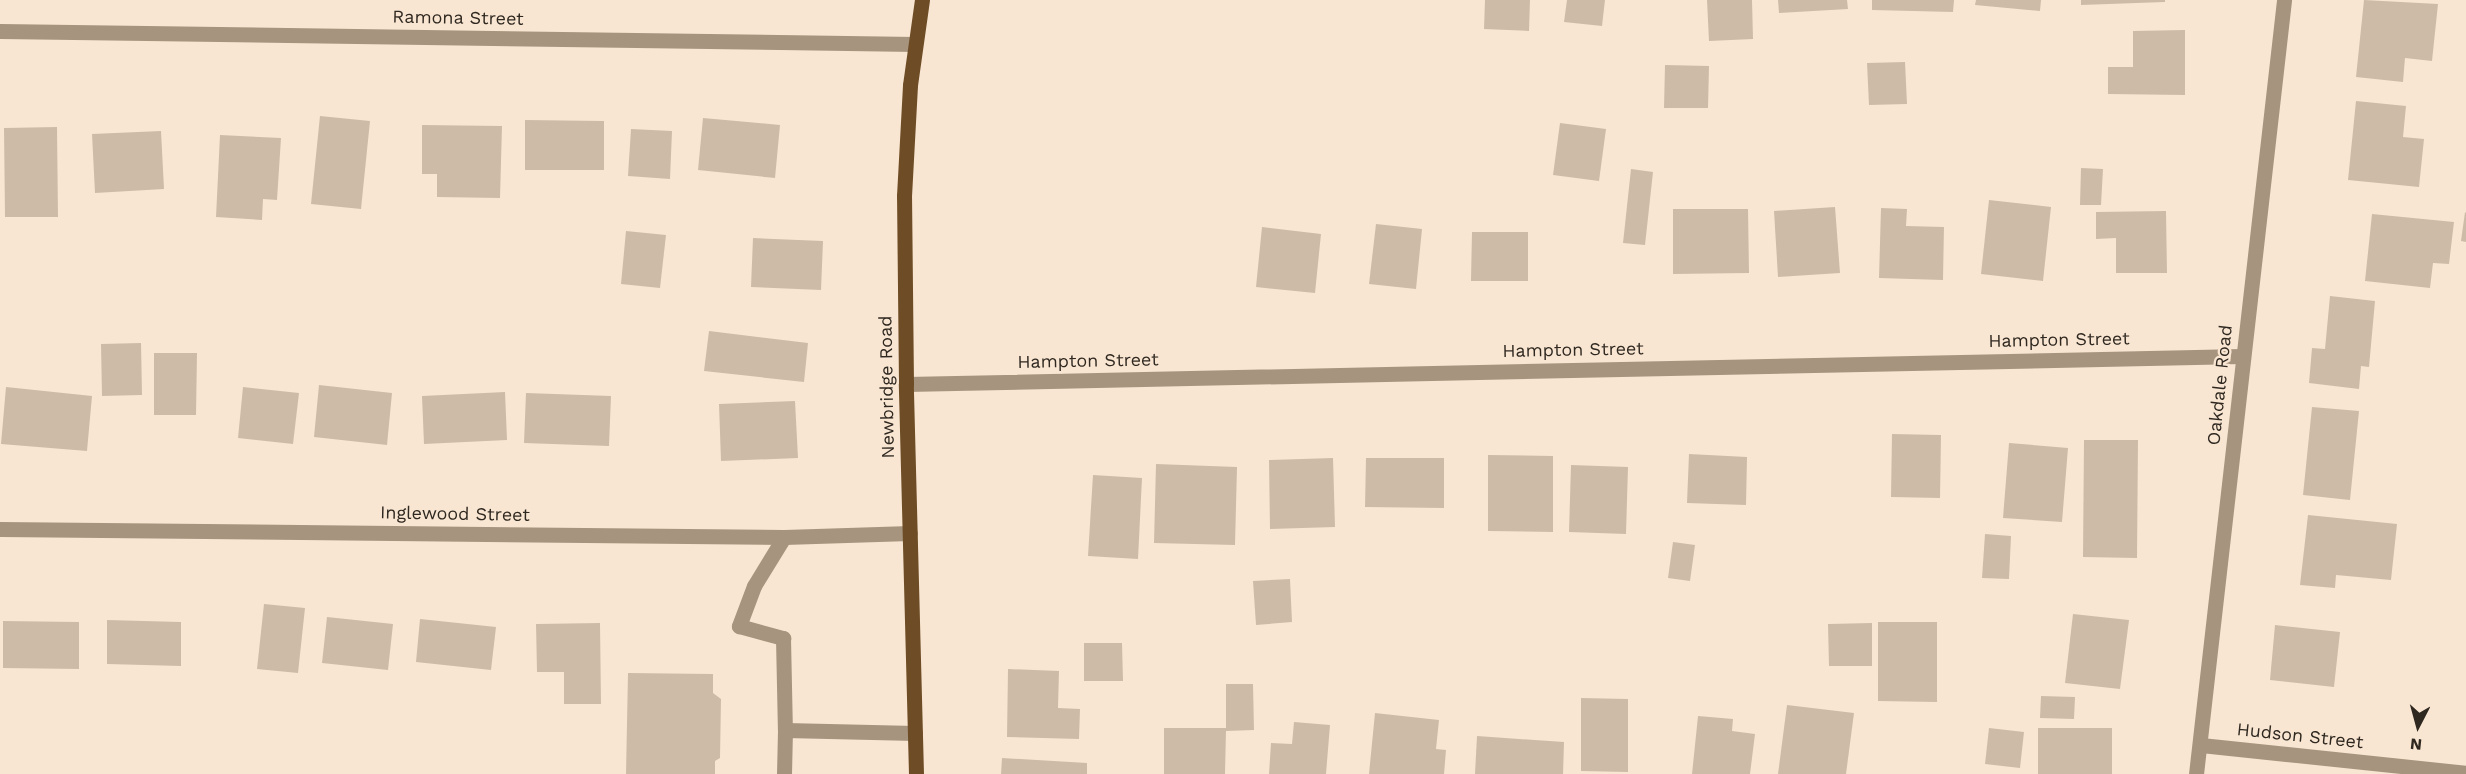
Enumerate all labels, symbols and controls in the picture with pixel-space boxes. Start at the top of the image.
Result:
street label: Ramona Street [392,6,524,30]
street label: Newbridge Road [875,315,899,459]
street label: Oakdale Road [2203,324,2237,446]
street label: Hampton Street [1988,328,2130,352]
street label: Hampton Street [1502,338,1644,362]
street label: Hampton Street [1017,349,1159,373]
street label: Inglewood Street [380,502,530,526]
north arrow [2388,696,2448,756]
street label: Hudson Street [2236,719,2364,753]
text: N [2409,734,2423,754]

